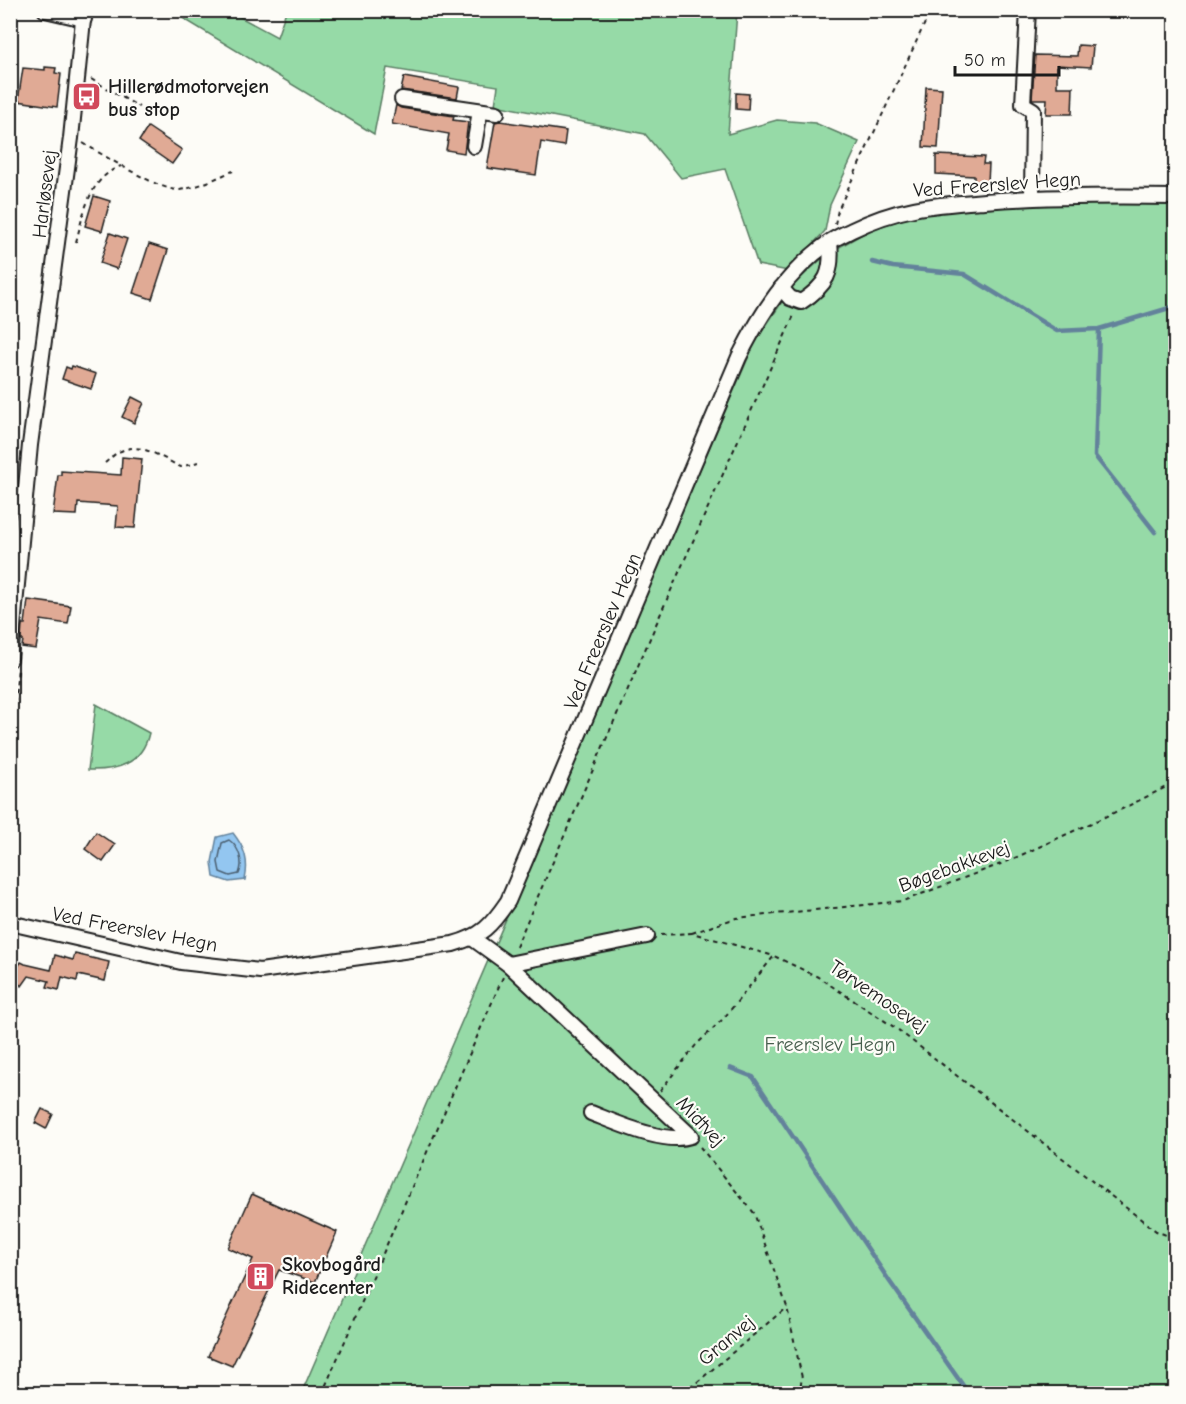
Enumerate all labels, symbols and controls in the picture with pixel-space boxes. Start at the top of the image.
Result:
scale bar [955,39,1058,77]
text: 50 m [964,50,1006,71]
place label: Hillerødmotorvejen bus stop [108,75,269,121]
bus stop icon: Hillerødmotorvejen bus stop [71,81,103,113]
street label: Harløsevej [28,149,61,239]
street label: Ved Freerslev Hegn [913,167,1082,202]
street label: Ved Freerslev Hegn [559,549,646,713]
street label: Bøgebakkevej [896,836,1013,897]
street label: Ved Freerslev Hegn [50,902,219,957]
street label: Tørvemosevej [825,955,932,1038]
park label: Freerslev Hegn [765,1033,895,1056]
street label: Midtvej [672,1091,730,1151]
place label: Skovbogård Ridecenter [282,1253,381,1299]
building icon: Skovbogård Ridecenter [245,1260,277,1292]
street label: Granvej [694,1310,759,1370]

